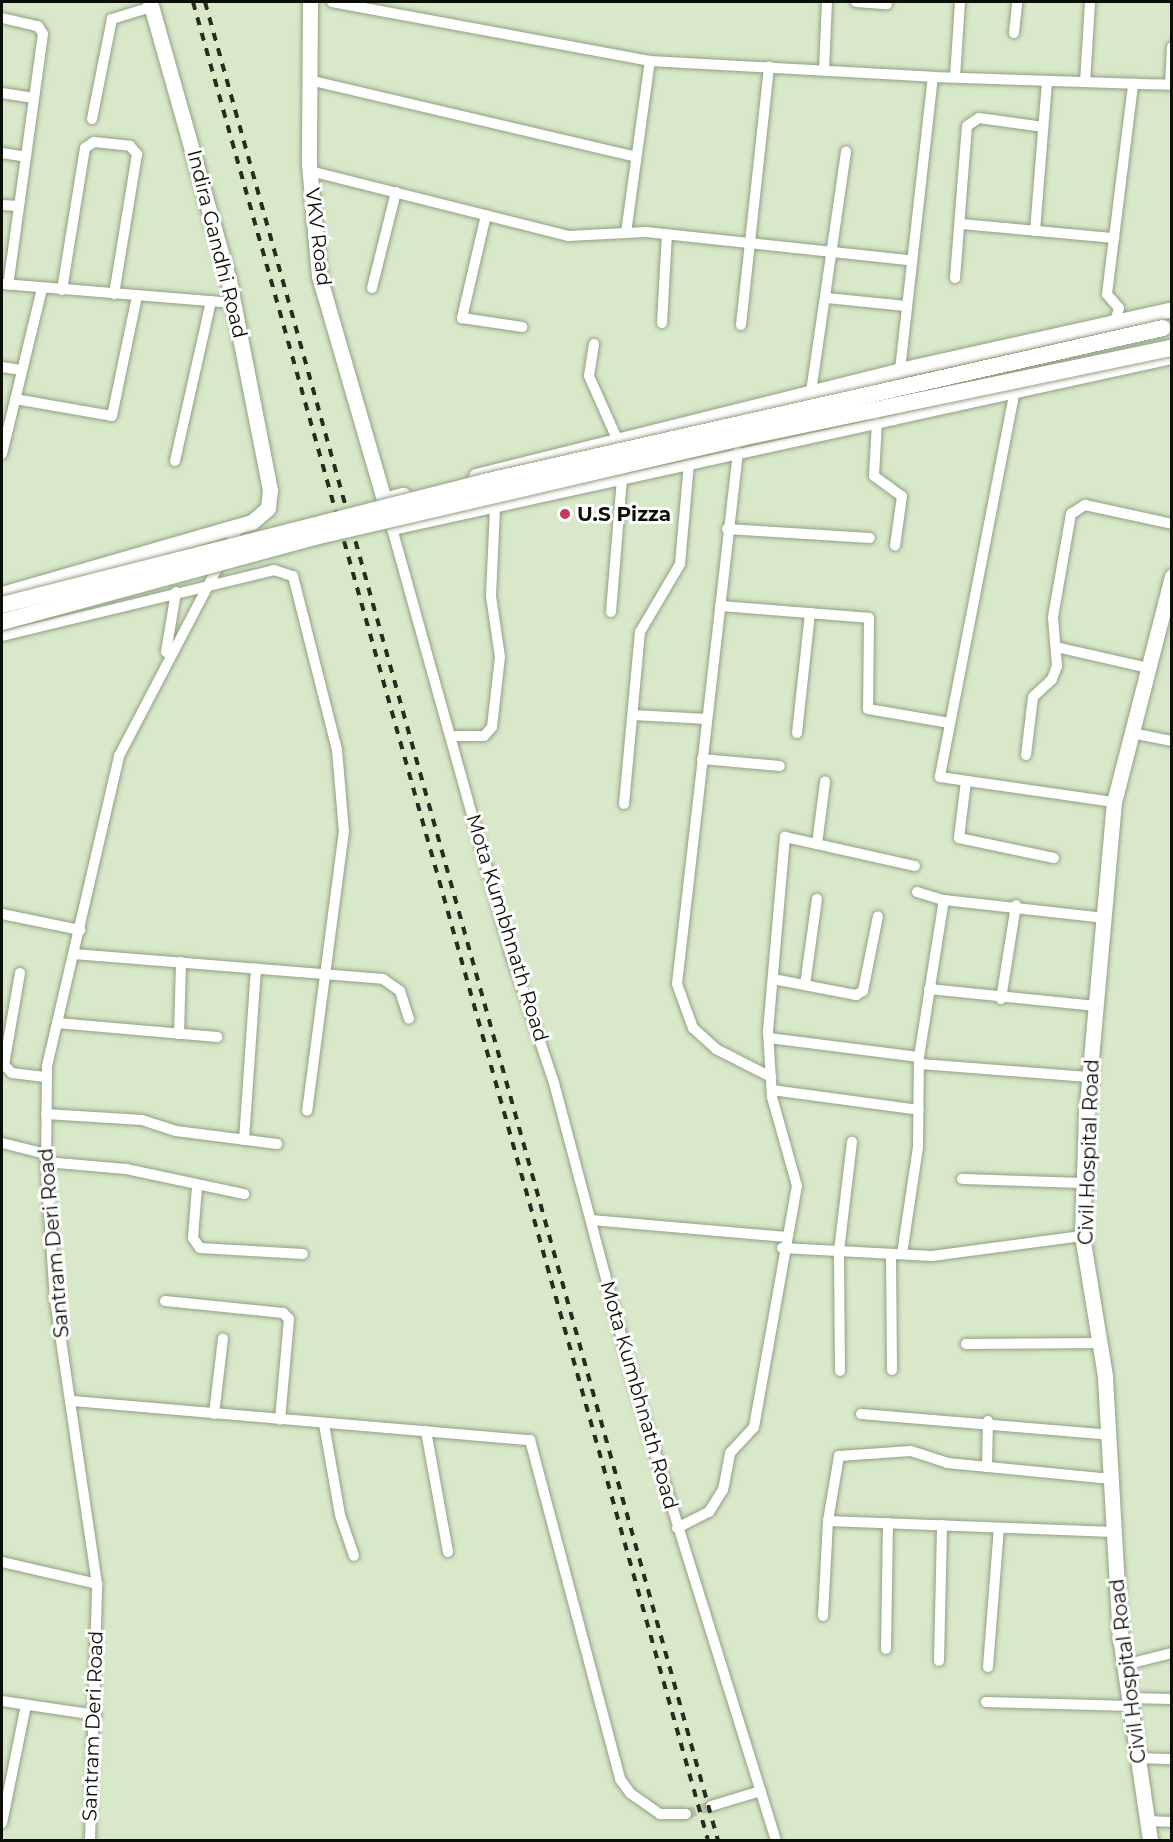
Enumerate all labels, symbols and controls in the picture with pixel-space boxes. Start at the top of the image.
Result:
street label: Indira Gandhi Road [182,147,252,341]
street label: VKV Road [300,187,336,287]
place label: U.S Pizza [577,502,671,526]
marker: U.S Pizza [558,507,572,521]
street label: Mota Kumbhnath Road [461,811,553,1045]
street label: Civil Hospital Road [1074,1059,1104,1245]
street label: Santram Deri Road [34,1147,74,1339]
street label: Mota Kumbhnath Road [595,1278,683,1512]
street label: Civil Hospital Road [1105,1577,1151,1765]
street label: Santram Deri Road [78,1630,108,1822]

